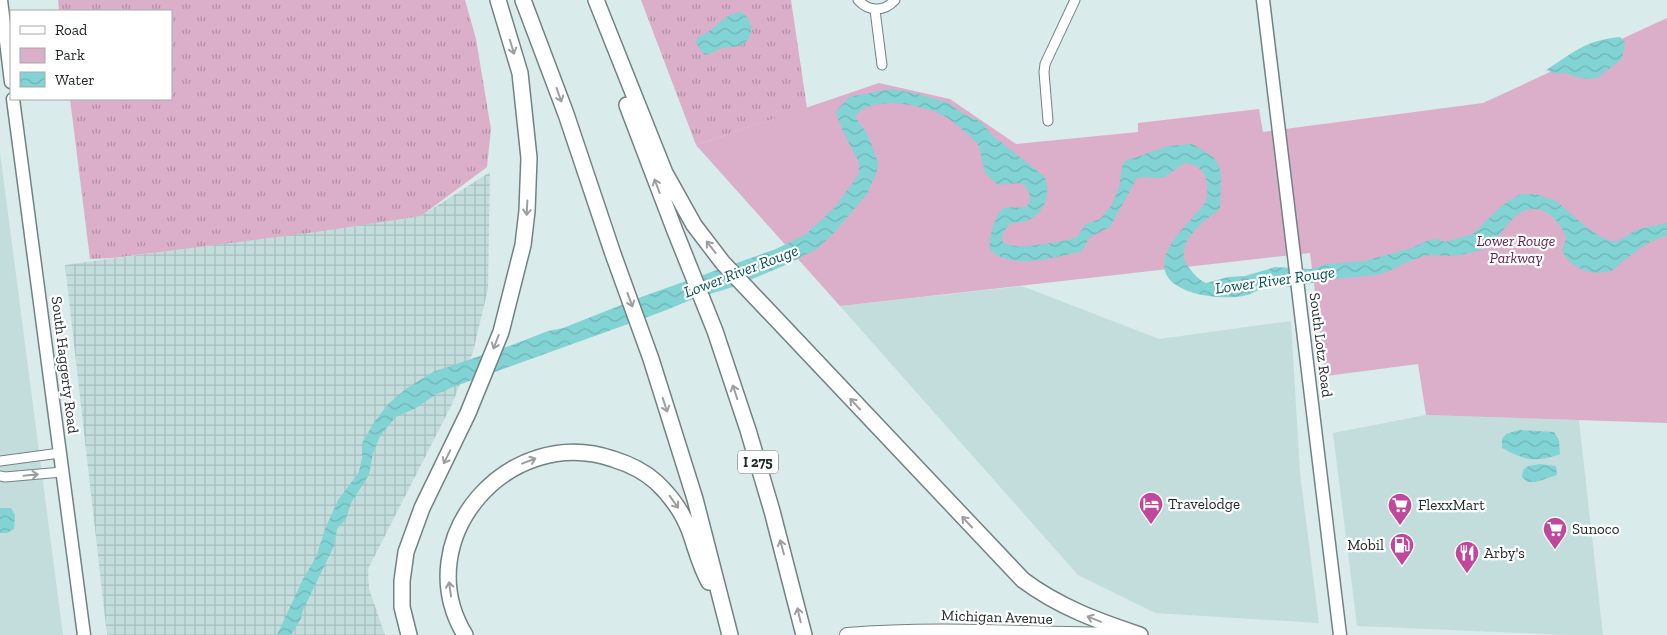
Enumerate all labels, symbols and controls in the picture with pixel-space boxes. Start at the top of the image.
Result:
legend [10,10,172,100]
text: Road [55,21,88,39]
one-way arrow [508,38,518,54]
text: Park [55,46,85,64]
text: Water [55,71,95,89]
one-way arrow [555,87,564,102]
one-way arrow [652,178,661,194]
one-way arrow [522,199,531,215]
park label: Lower Rouge Parkway [1477,232,1555,267]
water label: Lower River Rouge [681,240,801,302]
one-way arrow [706,241,717,254]
water label: Lower River Rouge [1214,262,1336,298]
one-way arrow [625,292,635,308]
street label: South Lotz Road [1306,292,1336,399]
street label: South Haggerty Road [48,295,82,435]
one-way arrow [491,334,501,349]
one-way arrow [730,384,739,400]
one-way arrow [661,397,671,413]
one-way arrow [849,397,861,410]
one-way arrow [441,449,451,464]
road number: I 275 [738,451,778,474]
one-way arrow [521,456,536,465]
one-way arrow [23,470,39,480]
hotel icon: Travelodge [1138,491,1164,525]
supermarket icon: FlexxMart [1387,492,1413,526]
one-way arrow [669,495,679,509]
place label: Travelodge [1168,495,1240,513]
place label: FlexxMart [1418,496,1485,514]
one-way arrow [961,515,973,528]
supermarket icon: Sunoco [1542,516,1568,550]
place label: Sunoco [1572,520,1620,538]
fuel station icon: Mobil [1389,532,1415,566]
place label: Mobil [1347,536,1384,554]
one-way arrow [777,540,786,556]
restaurant icon: Arby's [1454,540,1480,574]
place label: Arby's [1484,544,1525,562]
one-way arrow [445,581,455,597]
street label: Michigan Avenue [941,606,1053,628]
one-way arrow [794,607,803,623]
one-way arrow [1087,613,1102,622]

